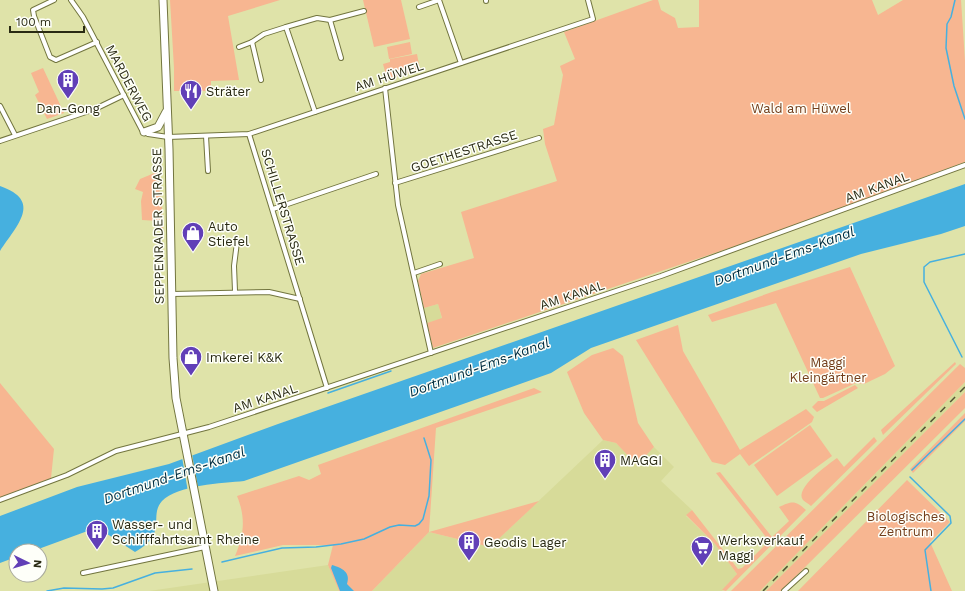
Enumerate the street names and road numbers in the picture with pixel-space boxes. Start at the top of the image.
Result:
street label: MARDERWEG [103,42,155,124]
street label: AM HÜWEL [353,58,425,94]
street label: GOETHESTRASSE [409,127,519,175]
street label: SCHILLERSTRASSE [258,147,308,267]
street label: SEPPENRADER STRASSE [149,148,167,304]
street label: AM KANAL [843,168,911,206]
street label: AM KANAL [538,277,606,313]
street label: AM KANAL [231,380,299,416]

